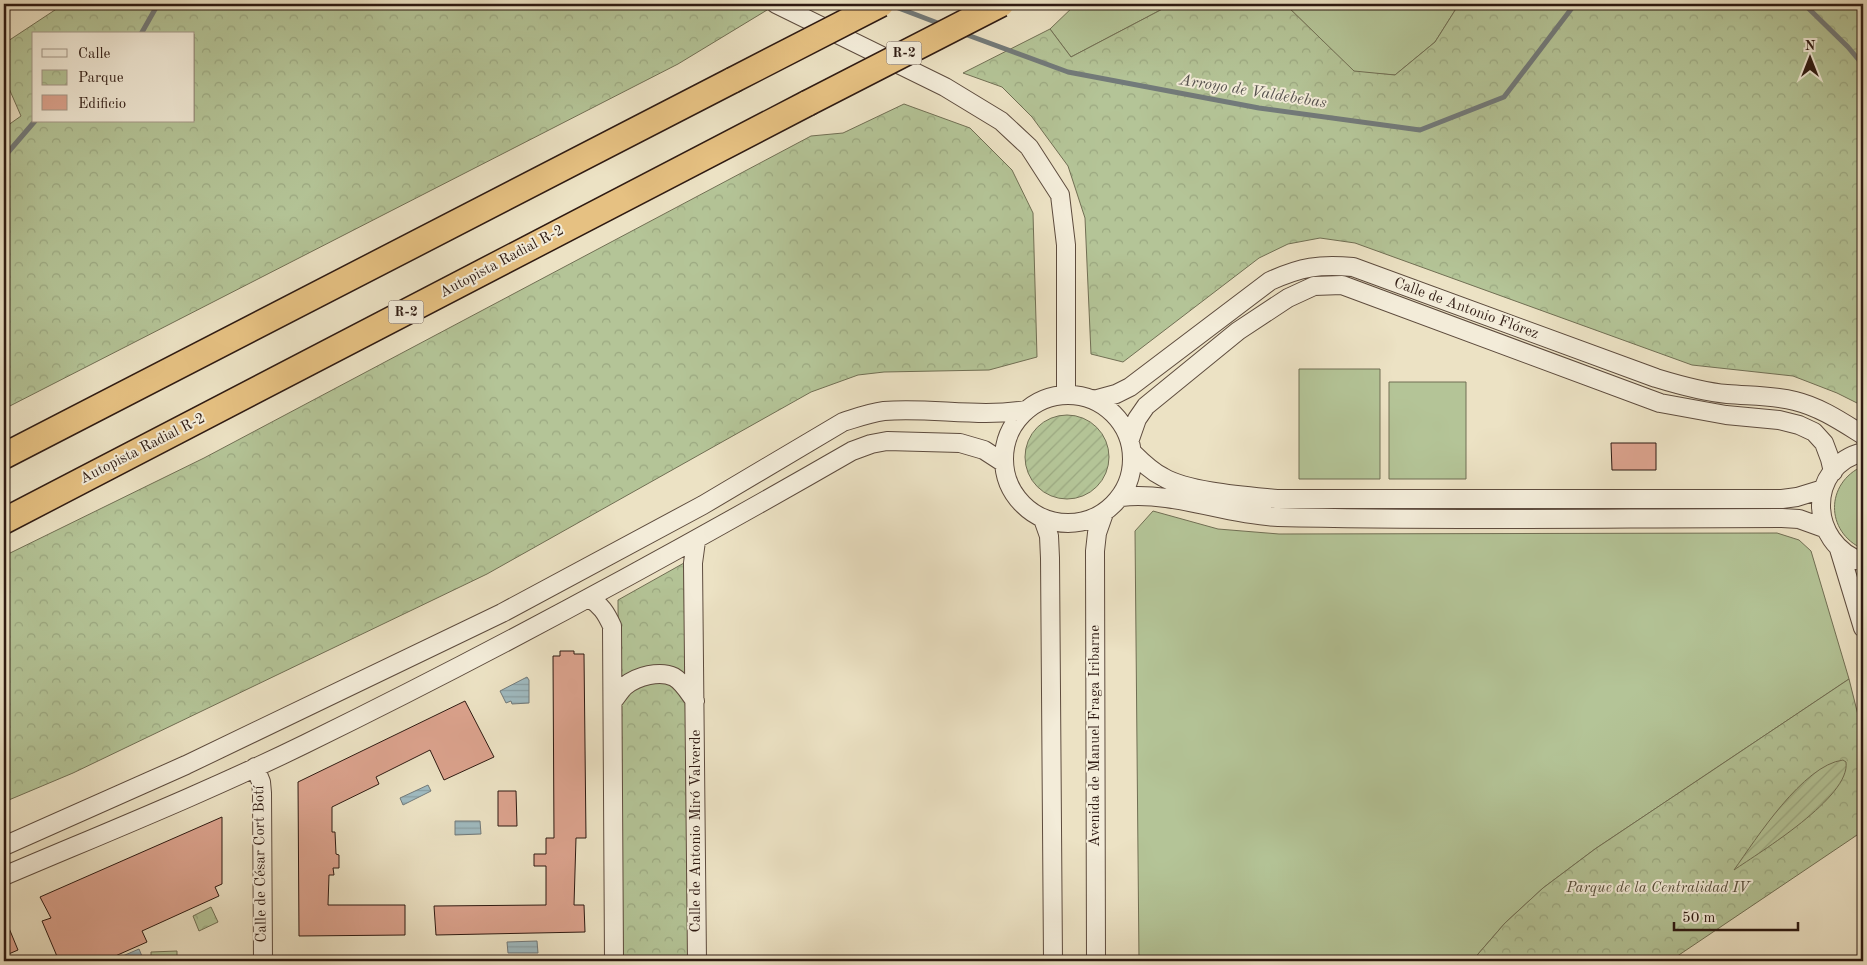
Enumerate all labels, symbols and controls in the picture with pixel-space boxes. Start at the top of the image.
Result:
legend [32,32,195,122]
north arrow [1784,32,1834,82]
text: N [1805,39,1816,53]
road number: R-2 [886,42,922,64]
text: Calle [78,47,111,62]
text: Parque [78,71,124,86]
water label: Arroyo de Valdebebas [1177,72,1328,112]
text: Edificio [78,97,126,112]
street label: Autopista Radial R-2 [438,223,566,301]
street label: Calle de Antonio Flórez [1392,276,1540,342]
road number: R-2 [388,300,424,324]
street label: Autopista Radial R-2 [78,411,208,487]
street label: Avenida de Manuel Fraga Iribarne [1088,625,1103,847]
street label: Calle de Antonio Miró Valverde [689,729,704,932]
street label: Calle de César Cort Botí [252,784,270,943]
park label: Parque de la Centralidad IV [1565,881,1751,896]
scale bar [1674,900,1798,932]
text: 50 m [1682,911,1716,926]

